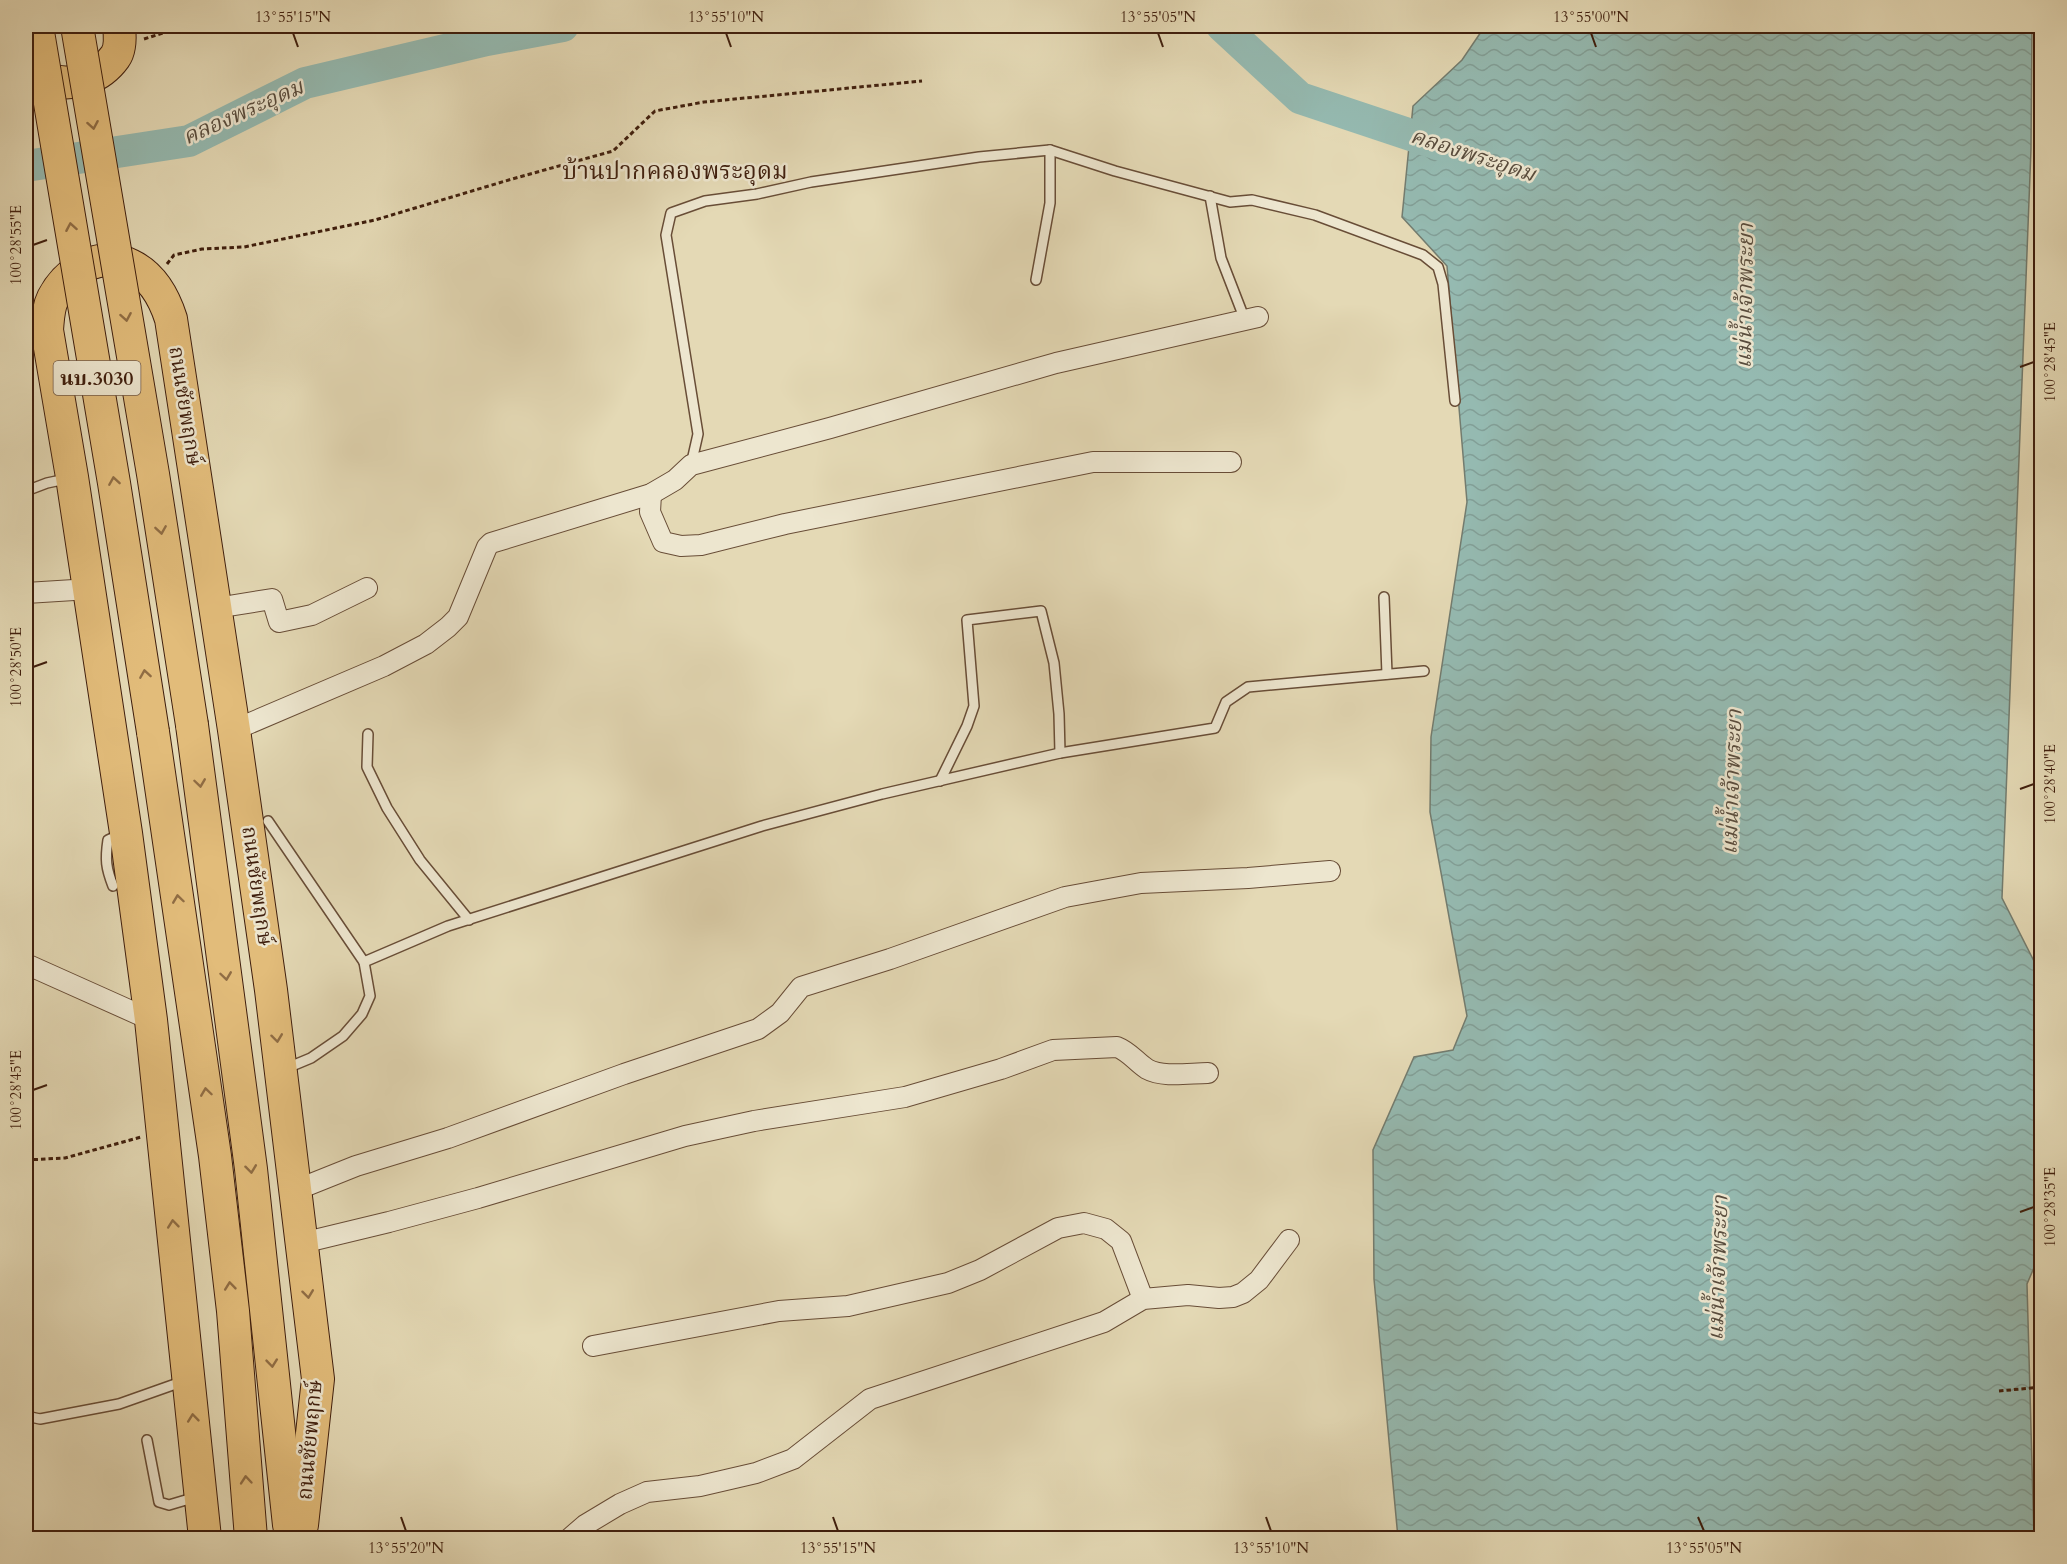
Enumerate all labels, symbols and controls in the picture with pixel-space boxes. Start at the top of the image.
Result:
text: 13°55'15"N [255,7,331,27]
text: 13°55'10"N [688,7,764,27]
text: 13°55'05"N [1120,7,1196,27]
text: 13°55'00"N [1553,7,1629,27]
water label: คลองพระอุดม [178,71,310,152]
one-way arrow [87,120,99,129]
water label: คลองพระอุดม [1407,121,1541,190]
district label: บ้านปากคลองพระอุดม [562,155,788,188]
text: 100°28'55"E [6,205,26,285]
one-way arrow [65,222,78,232]
water label: แม่น้ำเจ้าพระยา [1727,222,1761,369]
one-way arrow [119,311,132,321]
text: 100°28'45"E [2040,322,2060,402]
street label: ถนนชัยพฤกษ์ [161,344,209,468]
road number: นบ.3030 [54,361,140,395]
one-way arrow [108,477,121,487]
one-way arrow [155,525,167,535]
text: 100°28'50"E [6,627,26,707]
one-way arrow [139,669,151,679]
water label: แม่น้ำเจ้าพระยา [1712,708,1750,855]
text: 100°28'40"E [2040,744,2060,824]
one-way arrow [193,778,206,787]
street label: ถนนชัยพฤกษ์ [234,824,280,948]
one-way arrow [172,895,184,904]
one-way arrow [219,971,231,981]
one-way arrow [271,1033,283,1042]
text: 100°28'45"E [6,1050,26,1130]
one-way arrow [200,1088,212,1097]
one-way arrow [244,1165,257,1174]
text: 100°28'35"E [2040,1167,2060,1247]
water label: แม่น้ำเจ้าพระยา [1698,1194,1736,1341]
one-way arrow [167,1219,179,1228]
one-way arrow [224,1281,237,1290]
one-way arrow [301,1289,314,1298]
one-way arrow [265,1359,278,1368]
street label: ถนนชัยพฤกษ์ [290,1378,330,1501]
one-way arrow [187,1413,200,1422]
one-way arrow [240,1476,253,1485]
text: 13°55'20"N [368,1538,444,1558]
text: 13°55'15"N [800,1538,876,1558]
text: 13°55'10"N [1233,1538,1309,1558]
text: 13°55'05"N [1666,1538,1742,1558]

